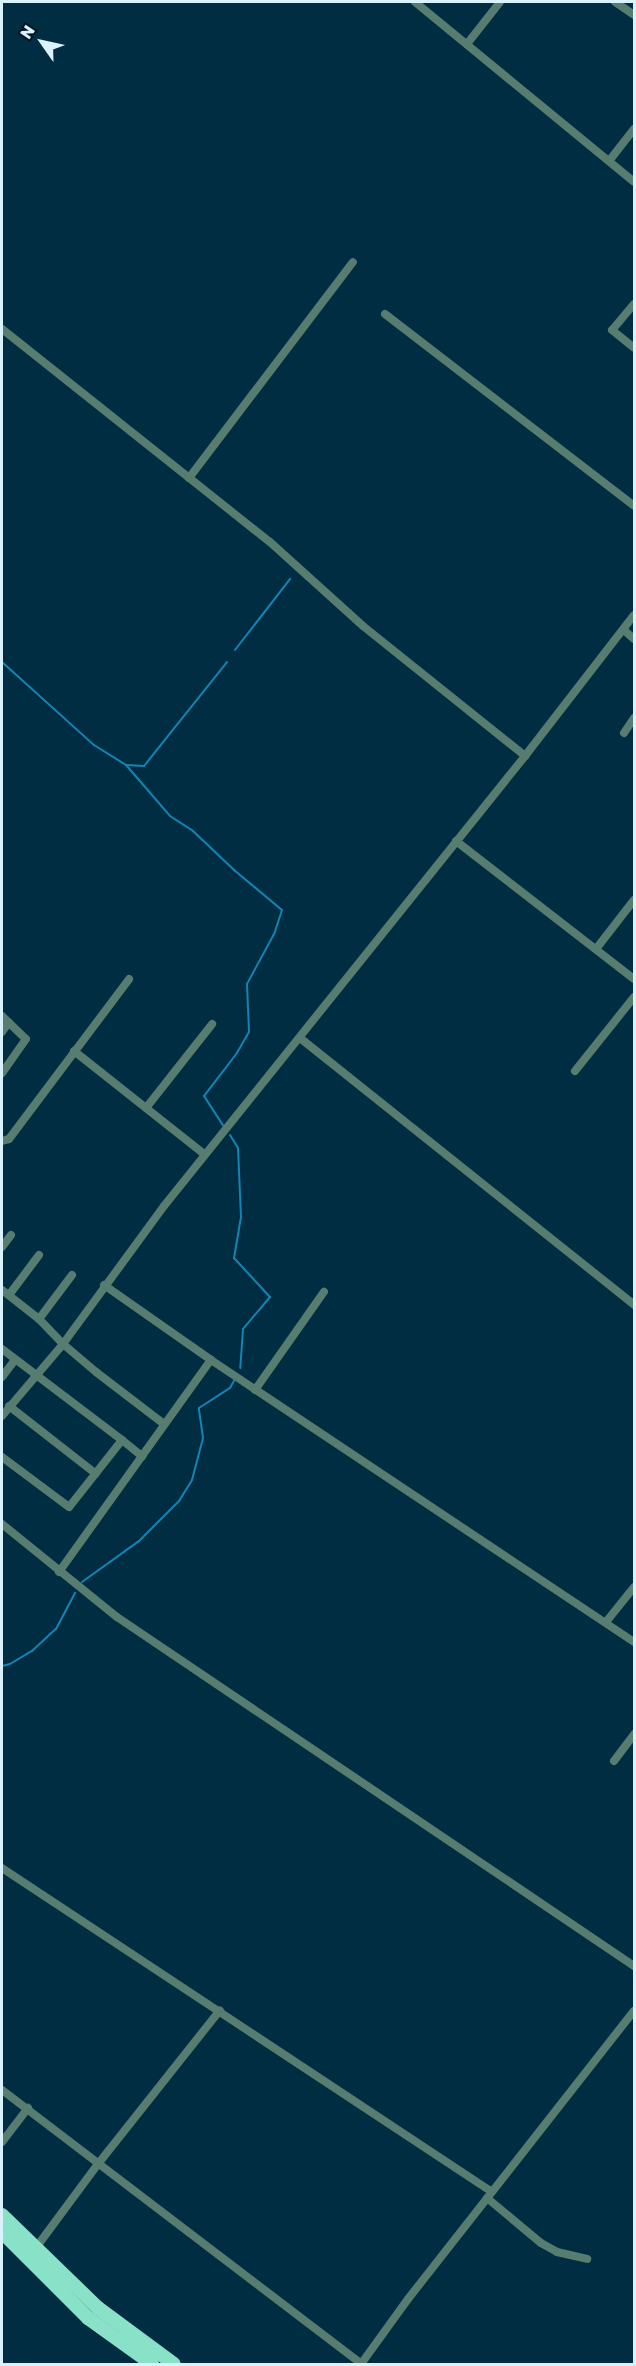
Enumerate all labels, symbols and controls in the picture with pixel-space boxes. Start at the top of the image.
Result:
north arrow [12,12,72,72]
text: N [15,21,39,43]

